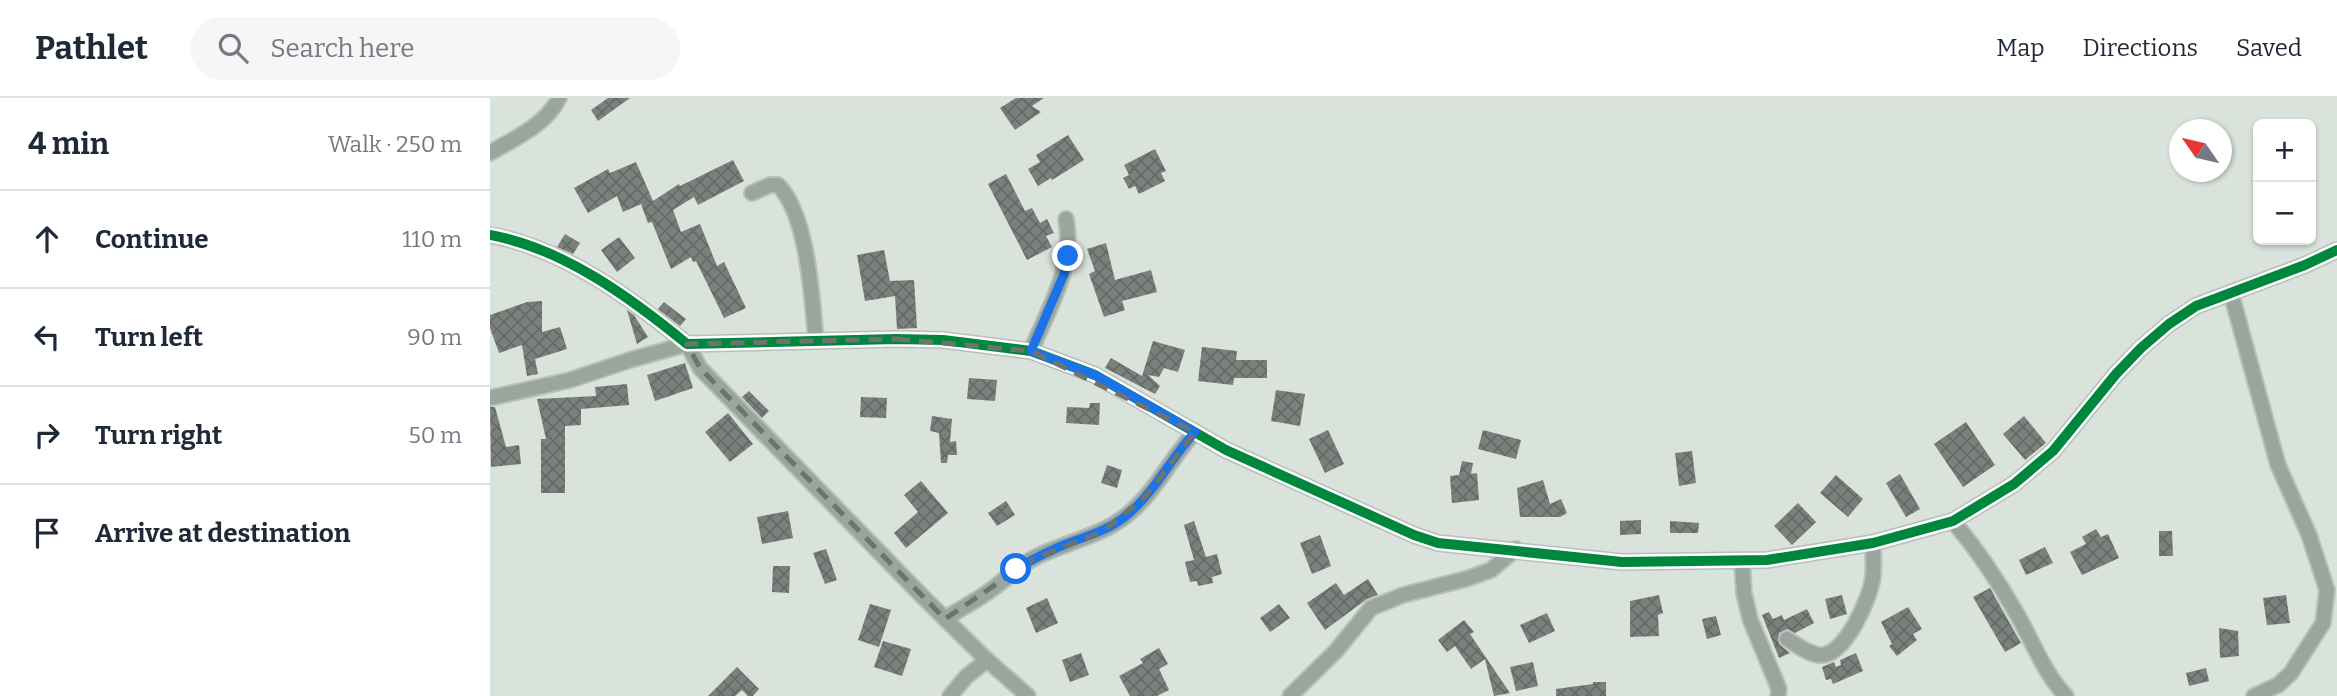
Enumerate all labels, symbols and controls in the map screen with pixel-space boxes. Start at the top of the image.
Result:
search box [190,17,680,80]
text: Pathlet [35,28,148,68]
icon: search [214,29,252,67]
text: Search here [270,33,414,64]
text: Map [1996,34,2045,62]
text: Directions [2083,34,2198,62]
text: Saved [2236,34,2302,62]
north arrow [2169,119,2232,182]
map controls [2253,119,2316,245]
button: + [2253,119,2316,182]
text: 4 min [28,126,109,162]
text: Walk · 250 m [328,130,462,158]
button: − [2253,182,2316,245]
icon: ahead [28,220,66,258]
text: Continue [95,224,209,255]
text: 110 m [402,225,462,253]
route end [1052,240,1083,271]
icon: left [28,318,66,356]
text: Turn left [95,322,203,353]
text: 90 m [407,323,462,351]
icon: right [28,416,66,454]
text: Turn right [95,420,222,451]
text: 50 m [408,421,462,449]
icon: arrive [28,514,66,552]
text: Arrive at destination [95,518,350,549]
route start [1000,553,1031,584]

